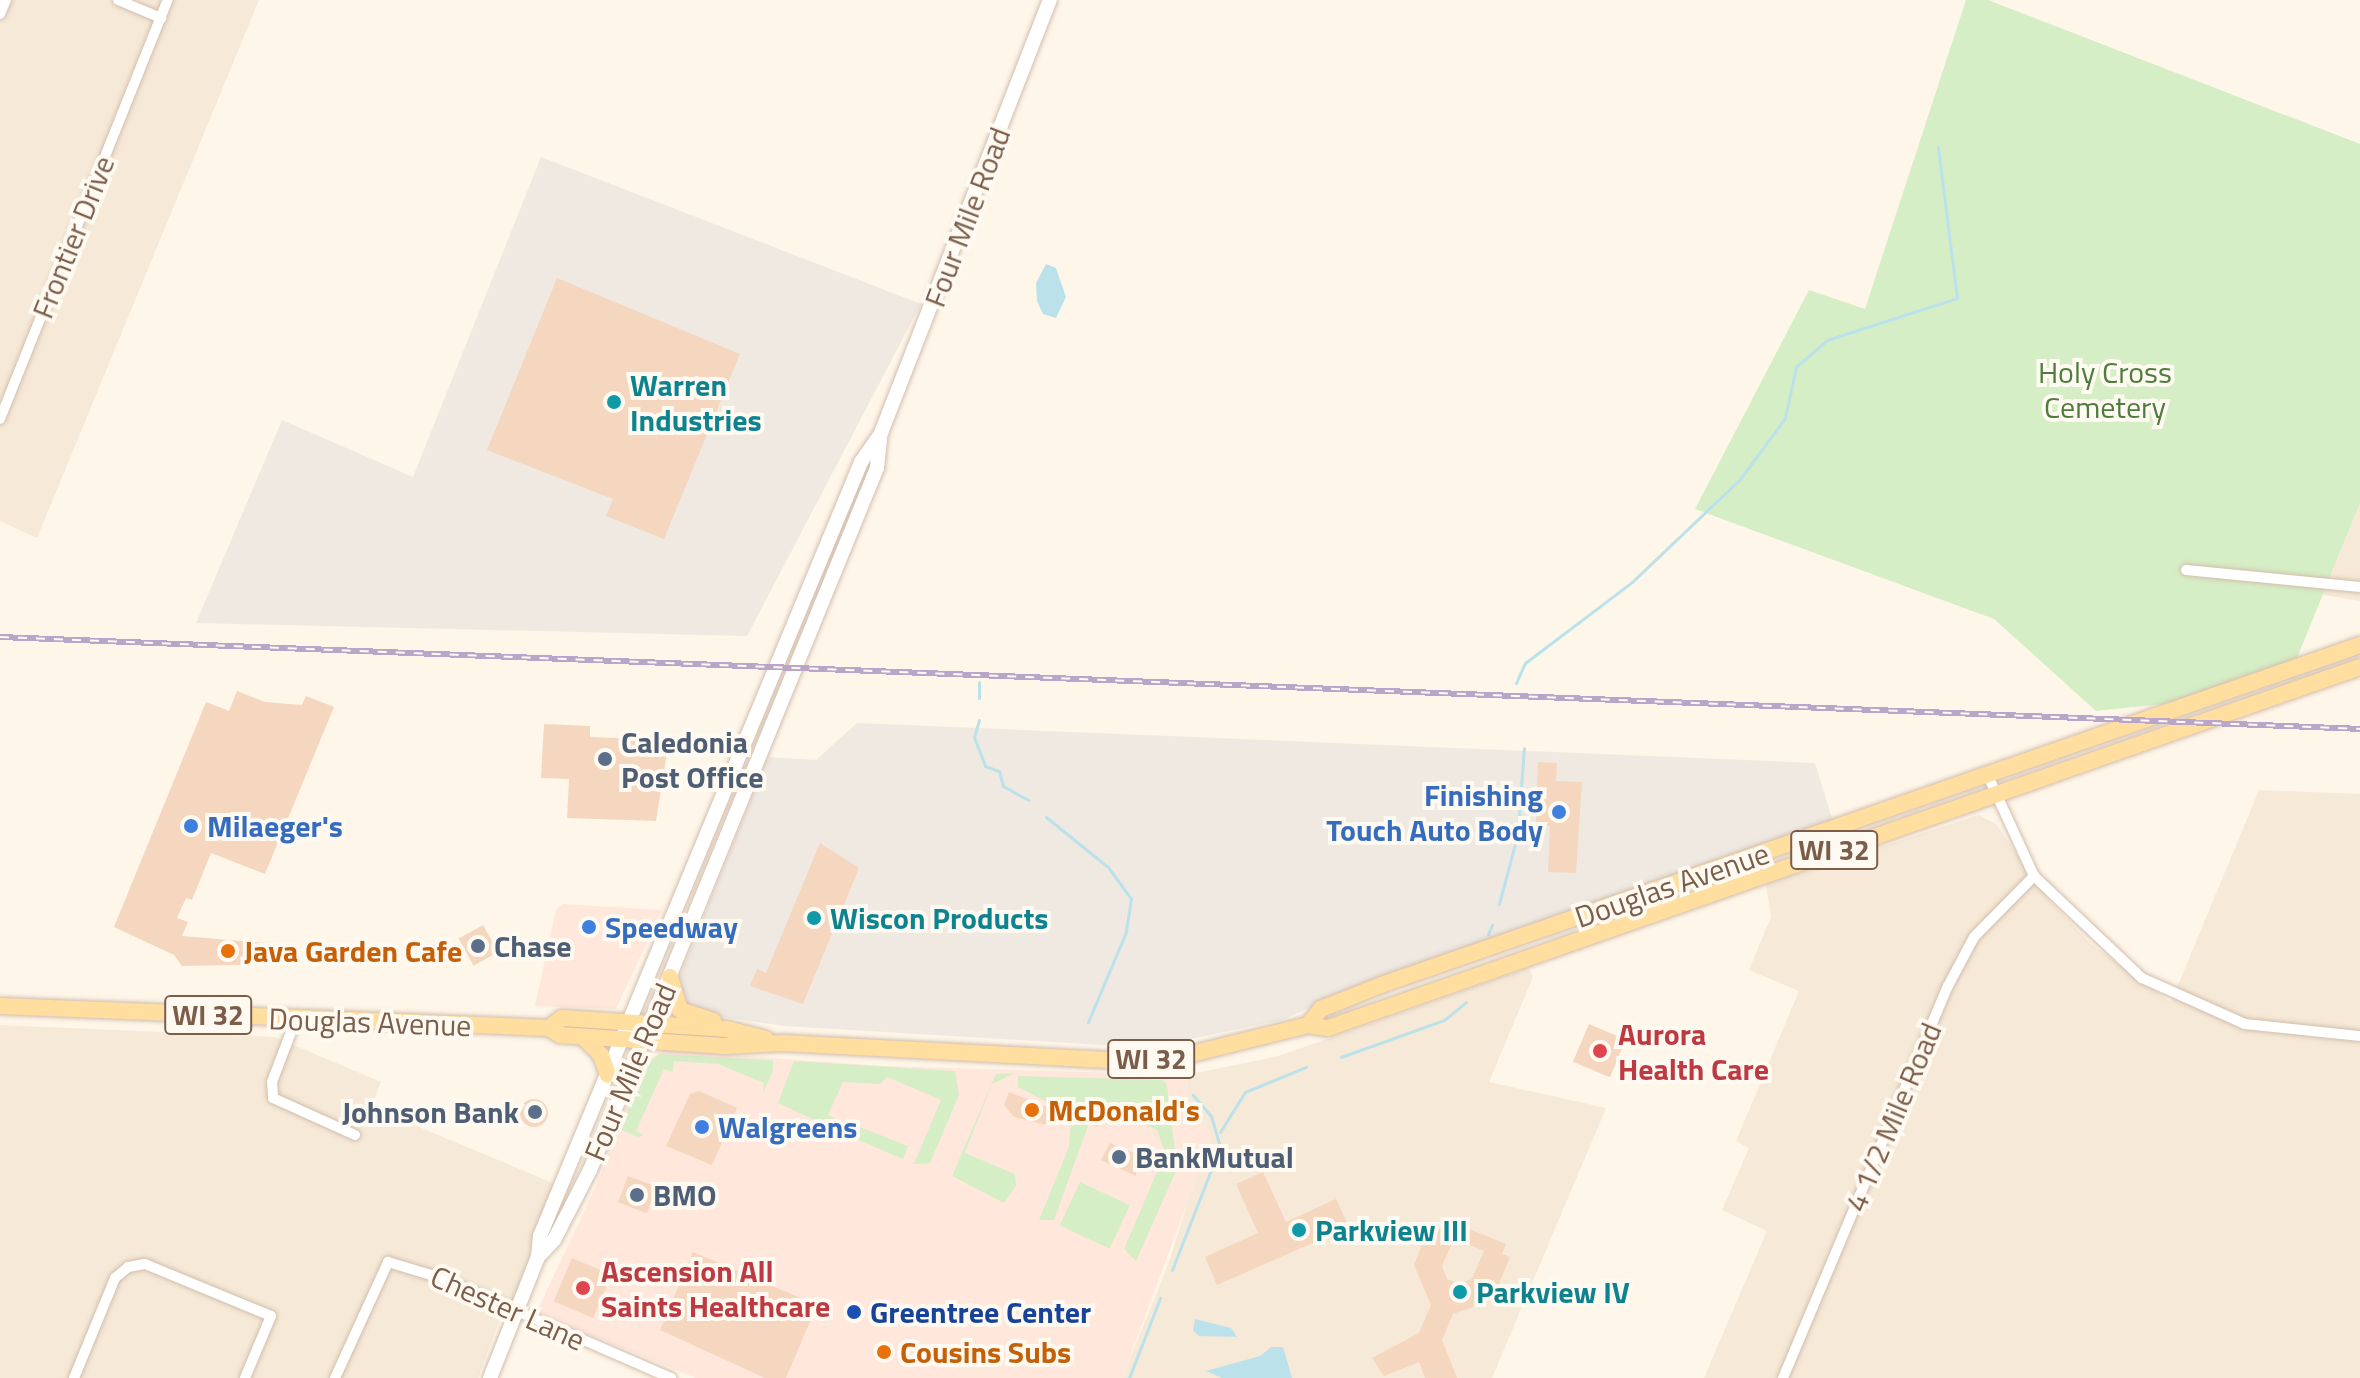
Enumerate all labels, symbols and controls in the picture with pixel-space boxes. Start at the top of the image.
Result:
street label: Four Mile Road [916,122,1018,312]
street label: Frontier Drive [24,151,122,323]
park label: Holy Cross Cemetery [2038,354,2172,424]
place label: Warren Industries [630,367,762,438]
marker: Warren Industries [605,393,623,411]
place label: Caledonia Post Office [621,724,764,794]
marker: Caledonia Post Office [596,750,614,768]
place label: Finishing Touch Auto Body [1326,777,1543,848]
marker: Finishing Touch Auto Body [1550,803,1568,821]
place label: Milaeger's [207,808,343,844]
marker: Milaeger's [182,817,200,835]
road number: WI 32 [1790,826,1878,874]
street label: Douglas Avenue [1570,835,1774,935]
place label: Wiscon Products [830,900,1049,936]
place label: Speedway [605,909,738,945]
marker: Wiscon Products [805,909,823,927]
marker: Speedway [580,918,598,936]
place label: Chase [494,928,572,964]
place label: Java Garden Cafe [244,933,462,969]
marker: Chase [469,937,487,955]
marker: Java Garden Cafe [219,942,237,960]
street label: Four Mile Road [576,978,684,1166]
road number: WI 32 [164,991,252,1039]
street label: Douglas Avenue [268,1000,472,1044]
place label: Aurora Health Care [1618,1016,1769,1086]
street label: 4 1/2 Mile Road [1837,1017,1949,1217]
road number: WI 32 [1107,1035,1195,1083]
marker: Aurora Health Care [1589,1040,1611,1062]
place label: McDonald's [1048,1092,1200,1128]
place label: Johnson Bank [342,1094,519,1130]
marker: McDonald's [1023,1101,1041,1119]
marker: Johnson Bank [526,1103,544,1121]
place label: Walgreens [718,1109,857,1145]
marker: Walgreens [693,1118,711,1136]
place label: BankMutual [1135,1139,1294,1175]
marker: BankMutual [1110,1148,1128,1166]
place label: BMO [653,1177,717,1213]
marker: BMO [628,1186,646,1204]
place label: Parkview III [1315,1212,1468,1248]
marker: Parkview III [1290,1221,1308,1239]
place label: Ascension All Saints Healthcare [601,1253,830,1324]
street label: Chester Lane [425,1258,591,1358]
place label: Parkview IV [1476,1274,1630,1310]
marker: Ascension All Saints Healthcare [572,1277,594,1299]
marker: Parkview IV [1451,1283,1469,1301]
place label: Greentree Center [870,1294,1091,1330]
marker: Greentree Center [845,1303,863,1321]
place label: Cousins Subs [900,1334,1071,1370]
marker: Cousins Subs [875,1343,893,1361]

